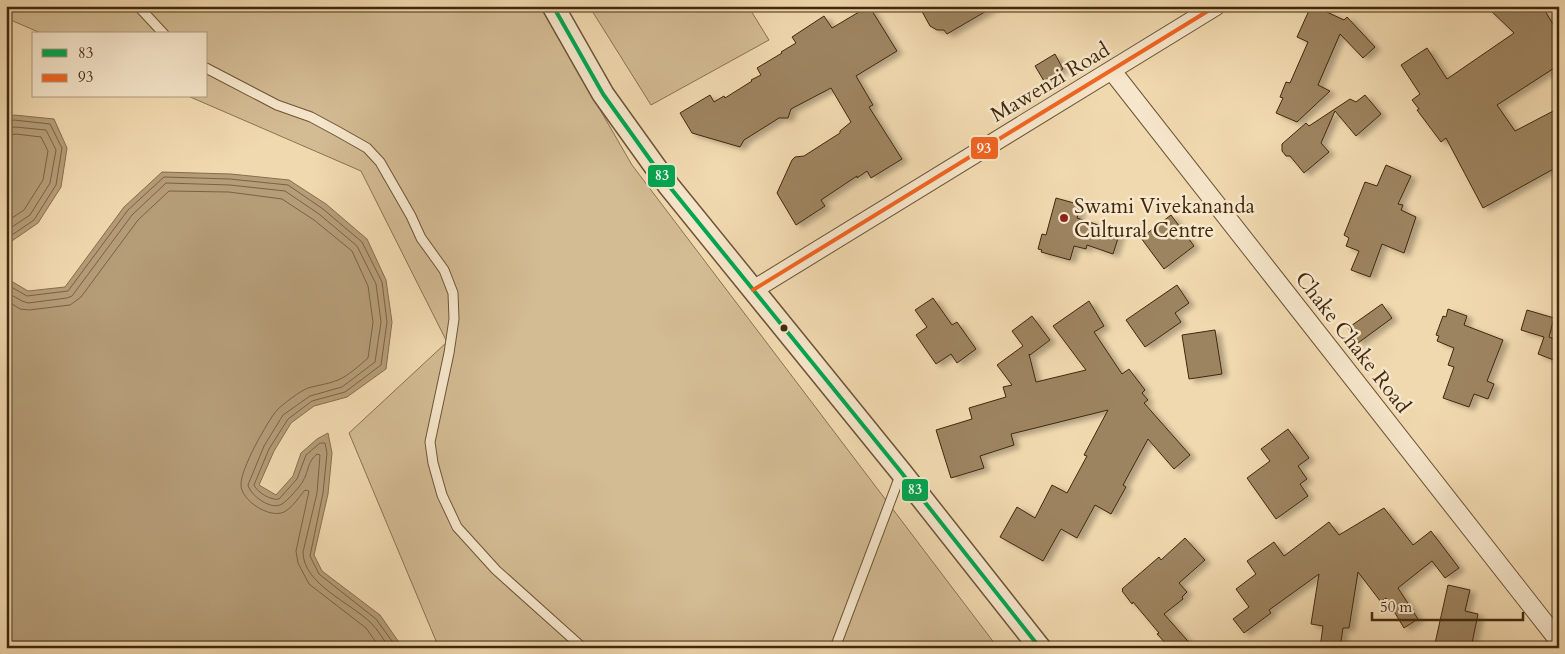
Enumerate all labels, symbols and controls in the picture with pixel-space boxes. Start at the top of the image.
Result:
legend [32,32,208,98]
street label: Mawenzi Road [985,35,1115,129]
text: 83 [78,43,93,63]
text: 93 [78,67,93,87]
line badge: 93 [970,136,999,160]
text: 93 [977,139,991,158]
line badge: 83 [647,164,676,188]
text: 83 [655,166,669,185]
place label: Swami Vivekananda Cultural Centre [1074,192,1255,245]
marker: Swami Vivekananda Cultural Centre [1058,212,1070,224]
street label: Chake Chake Road [1288,265,1417,419]
unlabelled marker [779,323,789,333]
line badge: 83 [901,478,929,502]
text: 83 [908,480,922,499]
scale bar [1372,589,1524,621]
text: 50 m [1380,597,1412,617]

